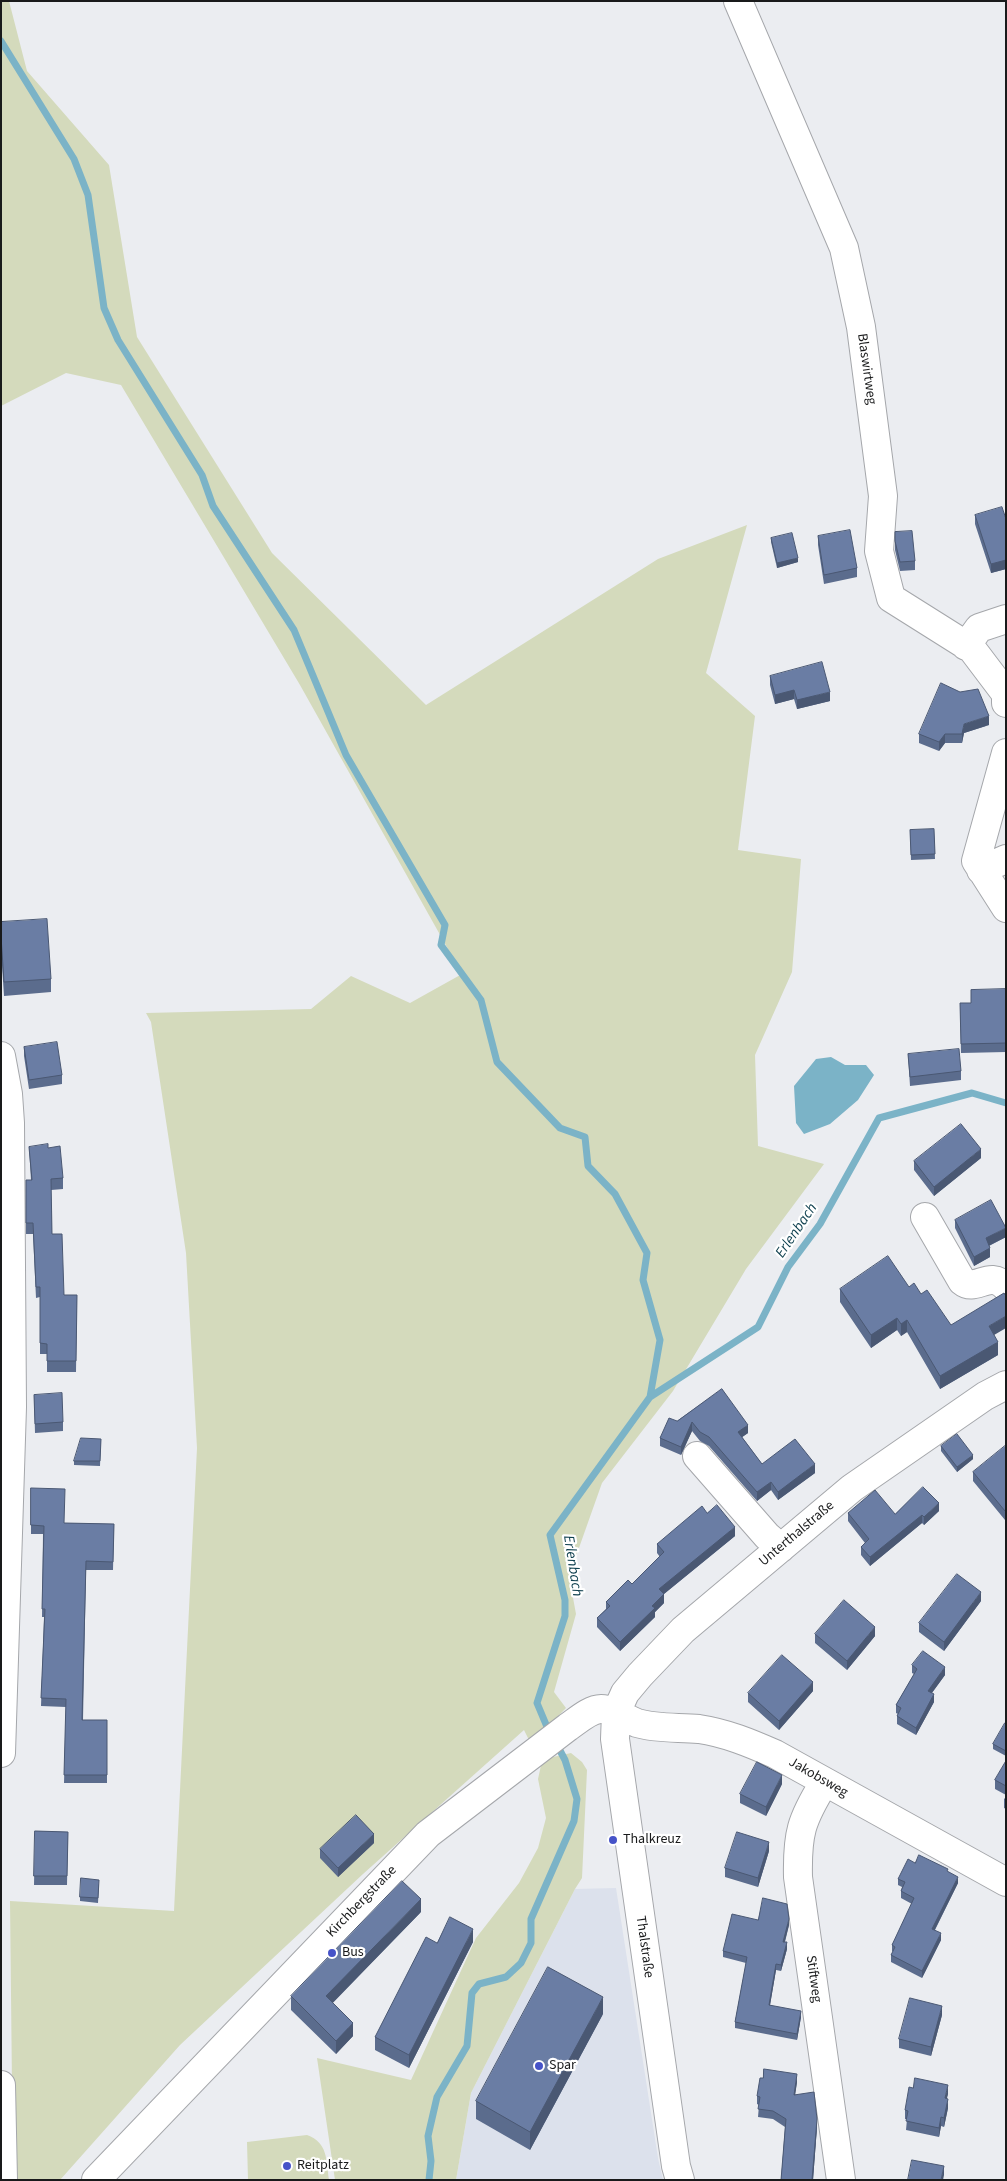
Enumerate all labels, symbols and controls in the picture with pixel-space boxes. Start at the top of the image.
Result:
street label: Blaswirtweg [853,332,879,406]
water label: Erlenbach [772,1200,822,1262]
street label: Unterthalstraße [756,1498,838,1570]
water label: Erlenbach [558,1534,586,1598]
street label: Jakobsweg [785,1754,851,1802]
place label: Thalkreuz [623,1832,681,1848]
marker: Thalkreuz [607,1834,619,1846]
street label: Kirchbergstraße [323,1862,401,1942]
street label: Thalstraße [631,1915,657,1979]
place label: Bus [342,1945,364,1961]
marker: Bus [326,1947,338,1959]
street label: Stiftweg [801,1954,825,2004]
place label: Spar [549,2058,576,2074]
marker: Spar [533,2060,545,2072]
place label: Reitplatz [297,2158,349,2174]
marker: Reitplatz [281,2160,293,2172]

